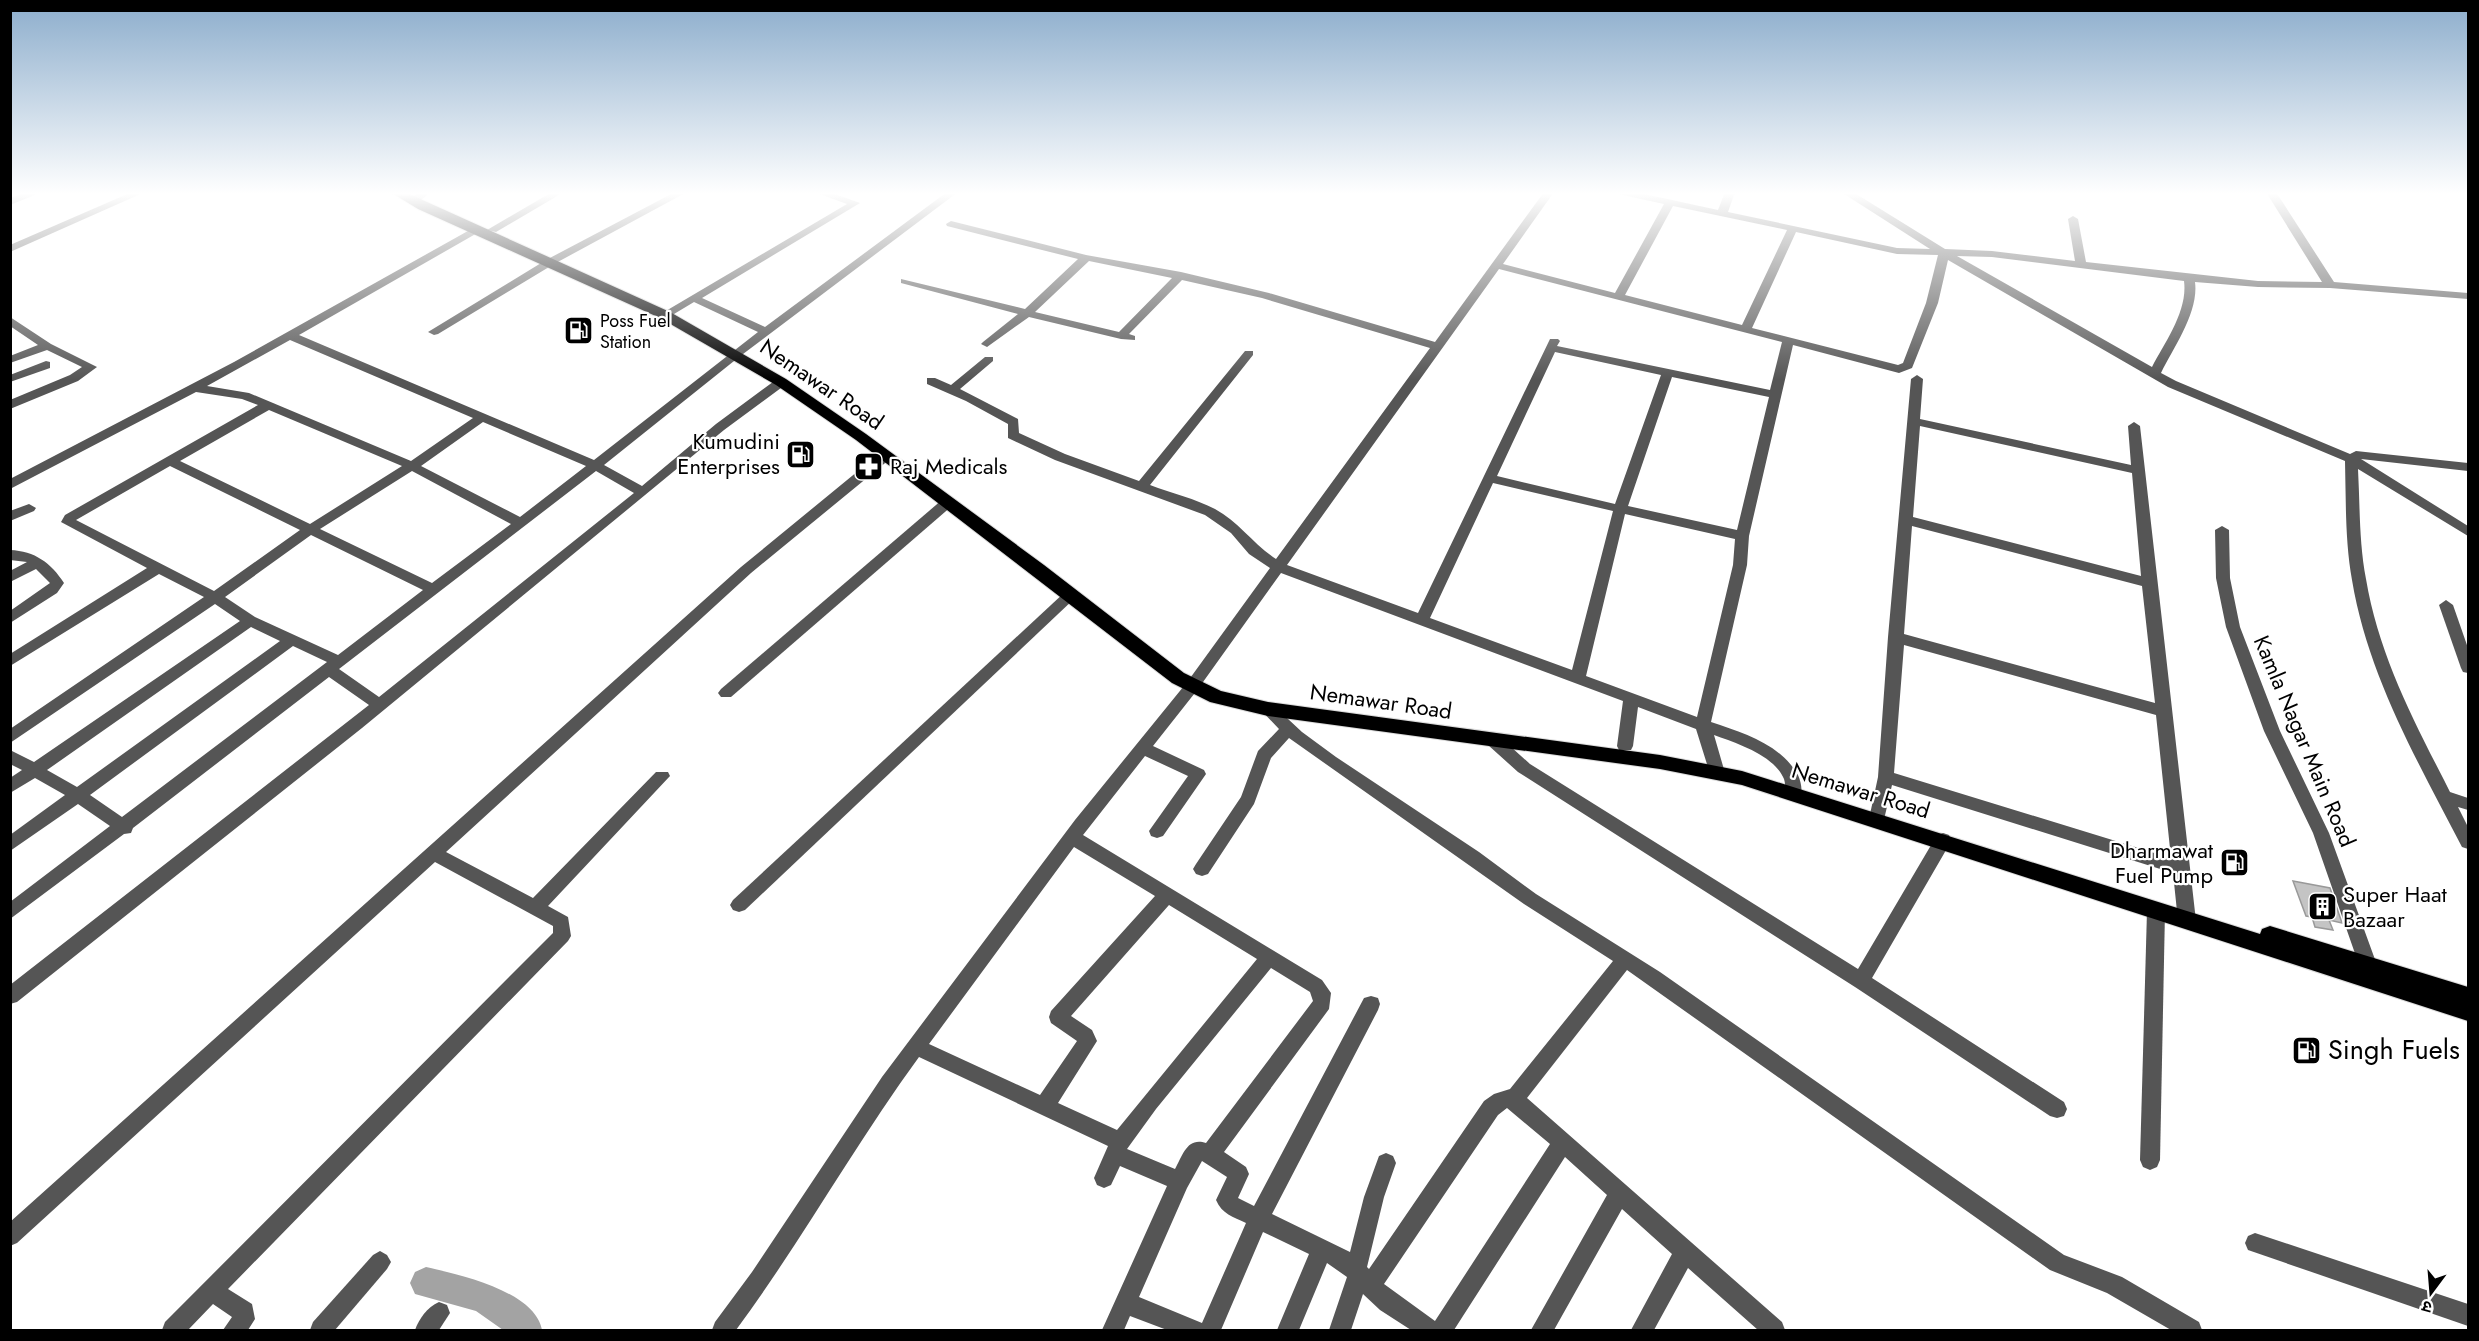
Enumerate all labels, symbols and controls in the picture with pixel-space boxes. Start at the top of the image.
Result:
place label: Poss Fuel Station [600,308,671,355]
fuel station icon: Poss Fuel Station [563,315,595,347]
street label: Nemawar Road [754,331,890,437]
place label: Kumudini Enterprises [677,425,780,482]
fuel station icon: Kumudini Enterprises [785,438,817,470]
pharmacy icon: Raj Medicals [853,450,885,482]
place label: Raj Medicals [890,450,1008,482]
street label: Kamla Nagar Main Road [2246,630,2364,852]
street label: Nemawar Road [1308,675,1454,727]
street label: Nemawar Road [1788,754,1934,826]
place label: Dharmawat Fuel Pump [2110,834,2214,891]
fuel station icon: Dharmawat Fuel Pump [2218,847,2250,879]
place label: Super Haat Bazaar [2343,878,2448,935]
building icon: Super Haat Bazaar [2306,891,2338,923]
place label: Singh Fuels [2328,1030,2460,1069]
fuel station icon: Singh Fuels [2291,1034,2323,1066]
north arrow [2401,1263,2461,1323]
text: उ [2419,1294,2435,1319]

